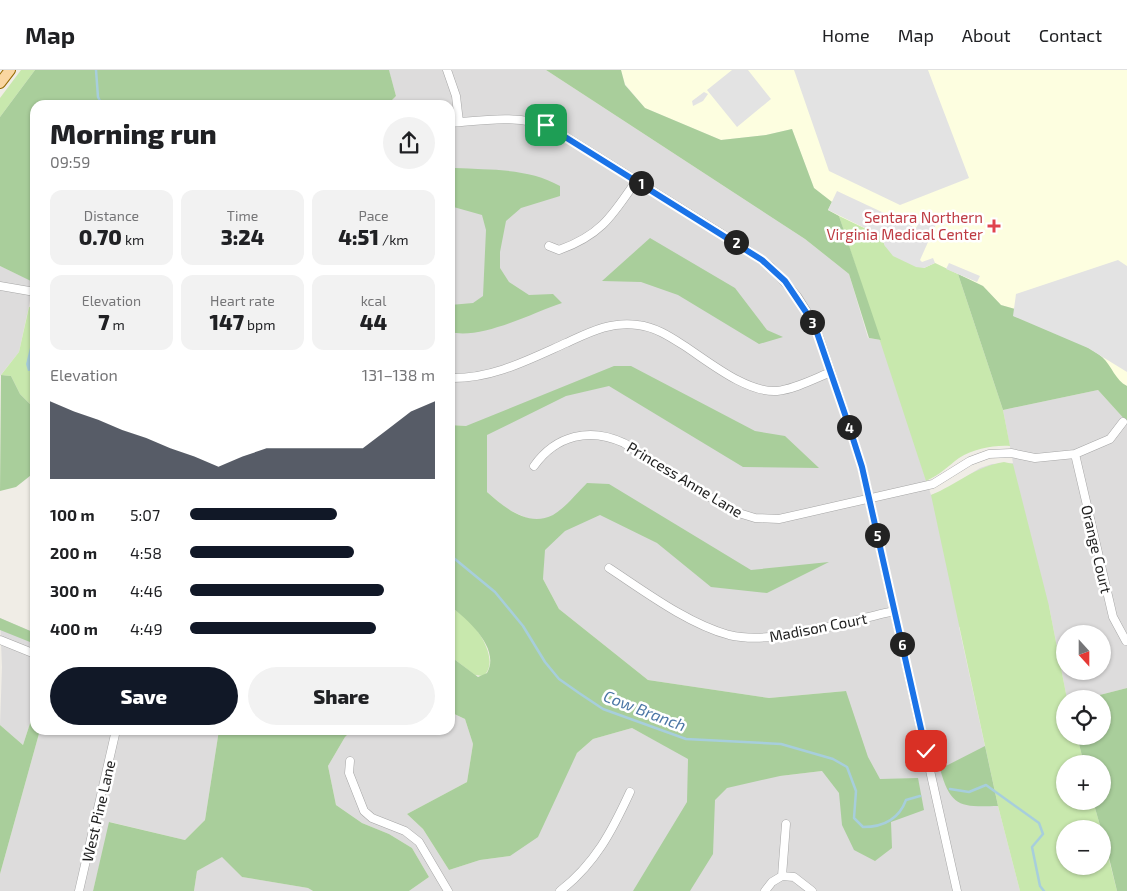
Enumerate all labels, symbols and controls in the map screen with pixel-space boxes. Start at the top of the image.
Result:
text: Map [25,20,75,49]
text: Home [822,24,870,46]
text: Map [898,24,934,46]
text: About [962,24,1011,46]
text: Contact [1039,24,1102,46]
pin [525,104,567,146]
icon: arrive [532,111,560,139]
text: Morning run [50,116,217,150]
button: share [383,117,435,169]
text: 09:59 [50,152,90,171]
pin: 1 [628,170,654,196]
text: 1 [638,175,645,192]
text: Distance [84,207,139,224]
text: Time [227,207,258,224]
text: Pace [358,207,389,224]
place label: Sentara Northern Virginia Medical Center [826,208,983,243]
marker: Sentara Northern Virginia Medical Center [987,219,1001,233]
text: 0.70 [79,224,122,249]
text: 3:24 [221,224,264,249]
text: 4:51 [338,224,379,249]
pin: 2 [724,230,748,254]
text: km [122,231,144,248]
text: /km [379,231,409,248]
text: 2 [732,234,741,251]
text: Elevation [82,292,141,309]
text: Heart rate [210,292,275,309]
text: kcal [361,292,386,309]
text: 7 [98,309,109,334]
text: 147 [210,309,244,334]
text: 44 [360,309,387,334]
pin: 3 [800,310,824,334]
text: 3 [809,314,816,331]
text: m [109,316,125,333]
text: bpm [244,316,275,333]
text: Elevation [50,365,118,384]
text: 131–138 m [362,365,435,384]
pin: 4 [836,414,862,440]
text: 4 [845,419,854,436]
street label: Princess Anne Lane [624,437,746,521]
street label: Orange Court [1078,503,1116,595]
text: 100 m [50,505,95,524]
text: 5:07 [130,505,160,524]
pin: 5 [864,522,890,548]
text: 5 [874,527,881,544]
text: 200 m [50,543,97,562]
text: 4:58 [130,543,162,562]
text: 300 m [50,581,97,600]
text: 4:46 [130,581,163,600]
street label: Madison Court [768,609,869,645]
text: 400 m [50,619,98,638]
text: 4:49 [130,619,163,638]
north arrow [1056,625,1111,680]
map controls [1056,625,1111,875]
pin: 6 [890,632,914,656]
text: 6 [898,636,907,653]
button: Save [50,667,238,725]
button: Share [248,667,435,725]
water label: Cow Branch [601,686,689,734]
button: locate [1056,690,1111,745]
pin [905,730,947,772]
icon: check [912,737,940,765]
button: + [1056,755,1111,810]
street label: West Pine Lane [78,758,118,864]
button: − [1056,820,1111,875]

